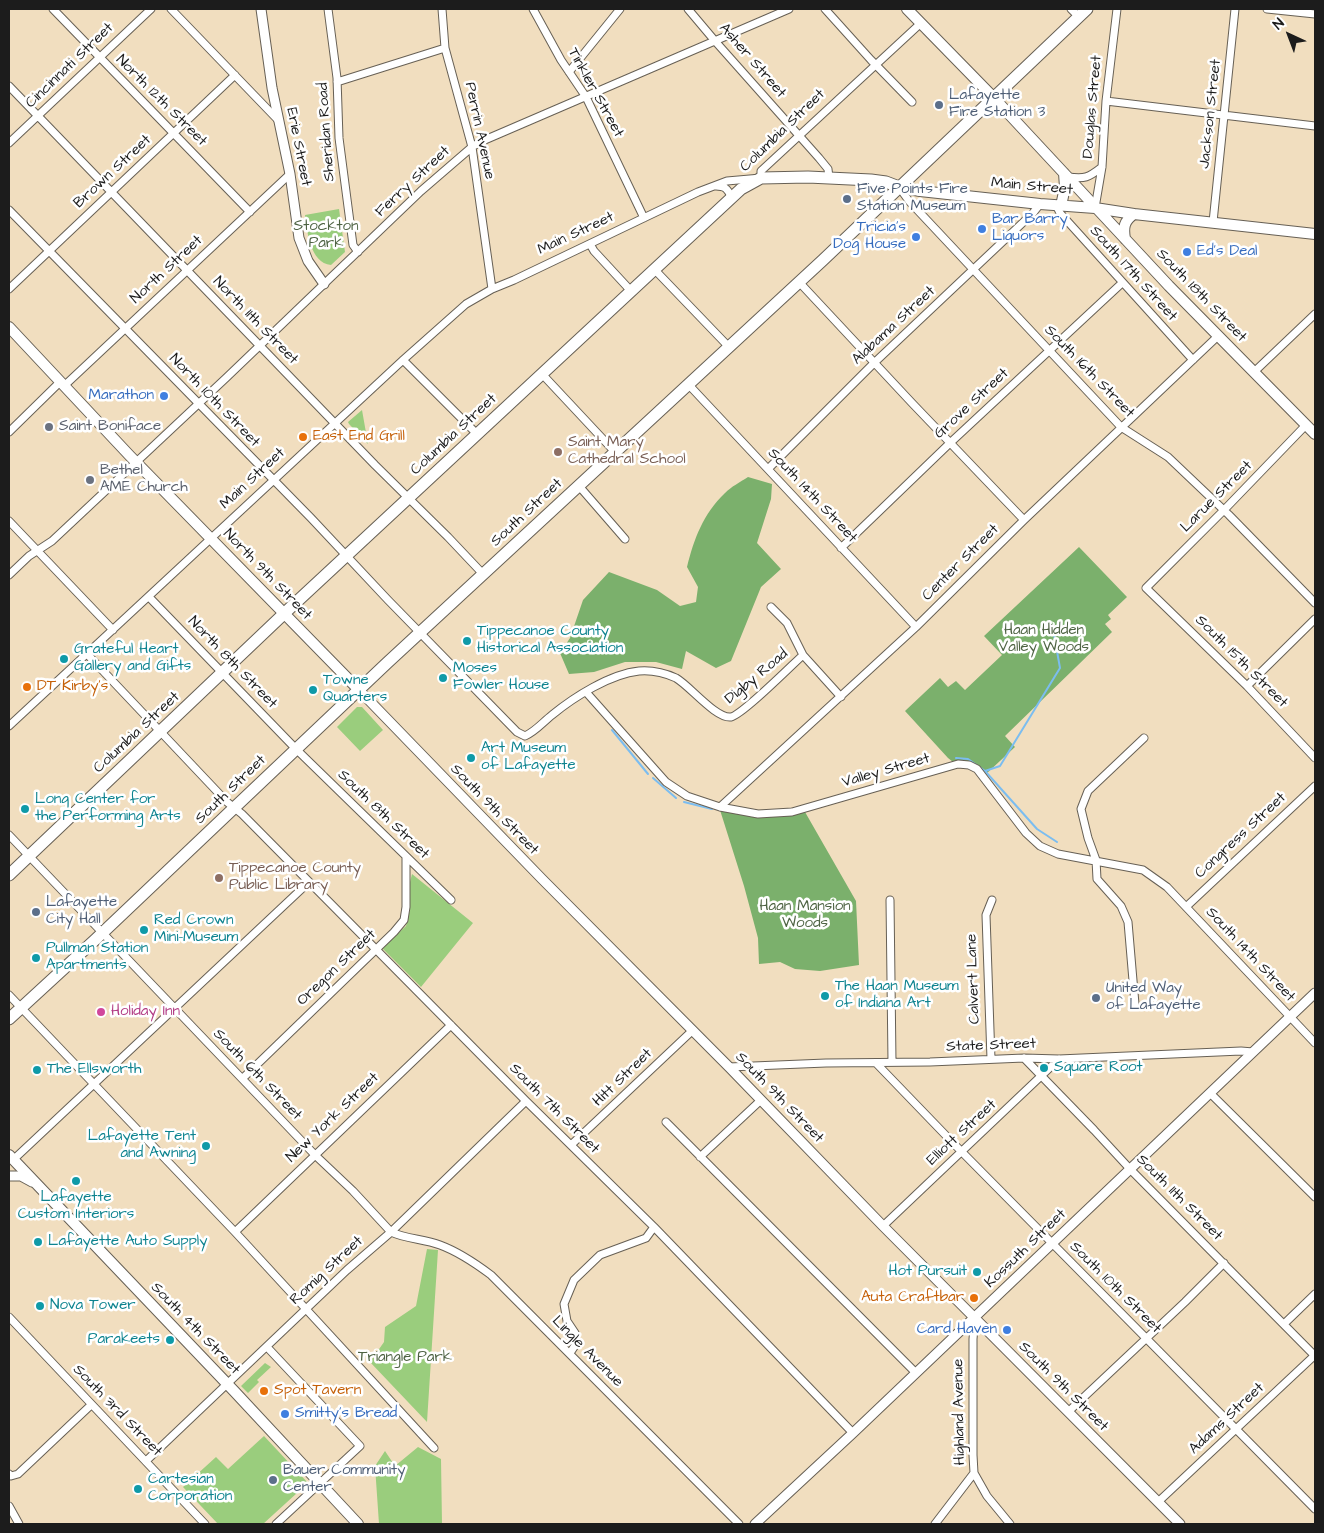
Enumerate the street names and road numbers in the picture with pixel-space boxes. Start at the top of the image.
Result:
street label: Cincinnati Street [22,19,118,113]
street label: Asher Street [715,20,789,102]
street label: Tinkler Street [563,45,627,141]
street label: North 12th Street [112,52,210,150]
street label: Douglas Street [1080,55,1106,159]
street label: Jackson Street [1196,58,1226,170]
street label: Perrin Avenue [460,81,498,181]
street label: Sheridan Road [315,82,339,182]
street label: Columbia Street [737,86,829,176]
street label: Erie Street [282,106,314,188]
street label: Brown Street [71,132,155,212]
street label: Ferry Street [372,143,454,221]
street label: Main Street [990,174,1074,200]
street label: Main Street [535,208,617,260]
street label: South 17th Street [1085,223,1181,325]
street label: North Street [127,232,207,308]
street label: South 18th Street [1152,246,1250,346]
street label: North 11th Street [209,273,301,369]
street label: Alabama Street [849,283,939,369]
street label: South 16th Street [1040,322,1138,422]
street label: North 10th Street [165,351,263,451]
street label: Grove Street [931,365,1013,443]
street label: Columbia Street [407,390,501,480]
street label: Main Street [217,444,289,514]
street label: South 14th Street [763,445,861,547]
street label: Larue Street [1177,457,1257,537]
street label: South Street [487,475,567,551]
street label: Center Street [919,521,1003,605]
street label: North 9th Street [219,526,315,624]
street label: South 15th Street [1191,612,1291,712]
street label: North 8th Street [183,613,281,713]
street label: Digby Road [722,645,792,709]
street label: Columbia Street [90,688,184,778]
street label: Valley Street [840,750,932,792]
street label: South Street [192,752,270,828]
street label: South 9th Street [446,761,542,859]
street label: South 8th Street [333,767,433,863]
street label: Congress Street [1192,789,1290,883]
street label: South 14th Street [1201,904,1299,1006]
street label: Oregon Street [294,926,380,1010]
street label: Calvert Lane [963,933,985,1025]
street label: South 6th Street [209,1025,305,1125]
street label: State Street [946,1035,1036,1057]
street label: Hitt Street [589,1045,657,1111]
street label: South 9th Street [731,1049,827,1147]
street label: South 7th Street [505,1060,603,1158]
street label: New York Street [283,1069,383,1167]
street label: Elliott Street [923,1096,1001,1170]
street label: South 11th Street [1132,1151,1226,1245]
street label: Kossuth Street [982,1206,1070,1292]
street label: Romig Street [287,1233,367,1309]
street label: South 10th Street [1065,1238,1165,1338]
street label: South 4th Street [146,1279,244,1379]
street label: Lingle Avenue [548,1313,626,1391]
street label: South 9th Street [1014,1338,1112,1436]
street label: Highland Avenue [950,1359,970,1465]
street label: South 3rd Street [68,1361,166,1461]
street label: Adams Street [1186,1380,1268,1458]

